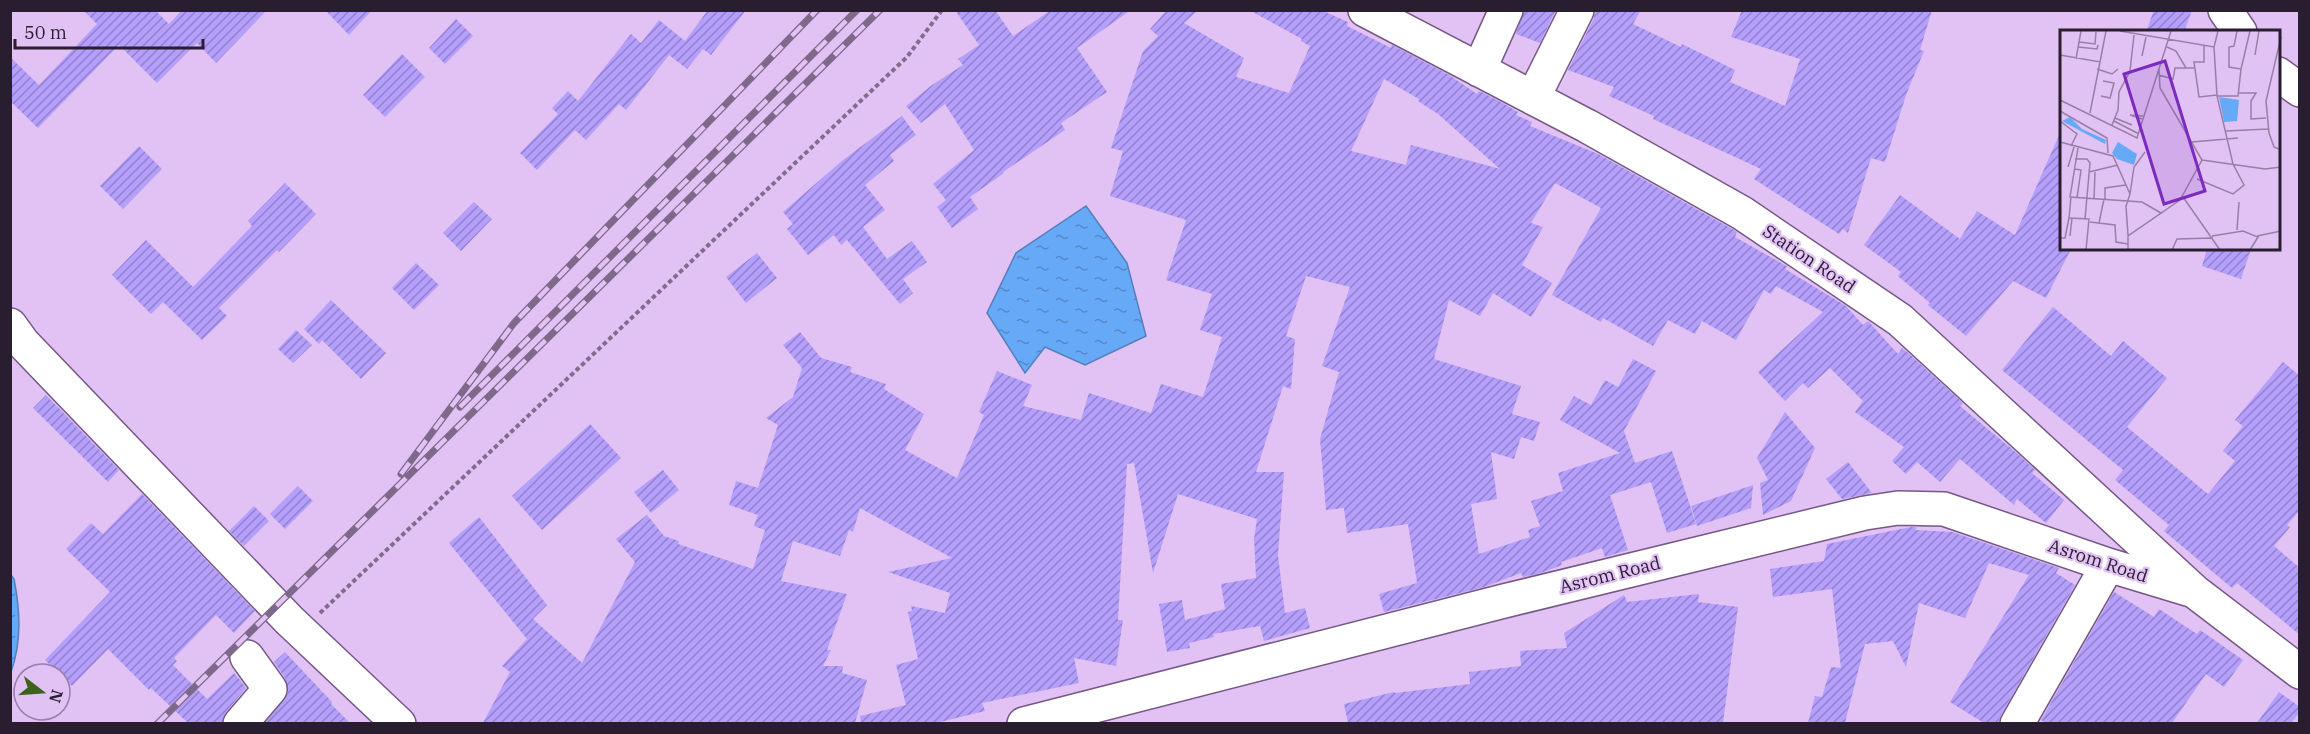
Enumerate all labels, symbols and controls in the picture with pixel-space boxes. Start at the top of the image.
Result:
scale bar [15,12,202,50]
text: 50 m [24,21,67,44]
inset map [2060,30,2280,250]
street label: Station Road [1758,219,1860,298]
street label: Asrom Road [2045,534,2151,587]
street label: Asrom Road [1557,551,1663,598]
north arrow [12,662,72,722]
text: N [45,687,68,705]

